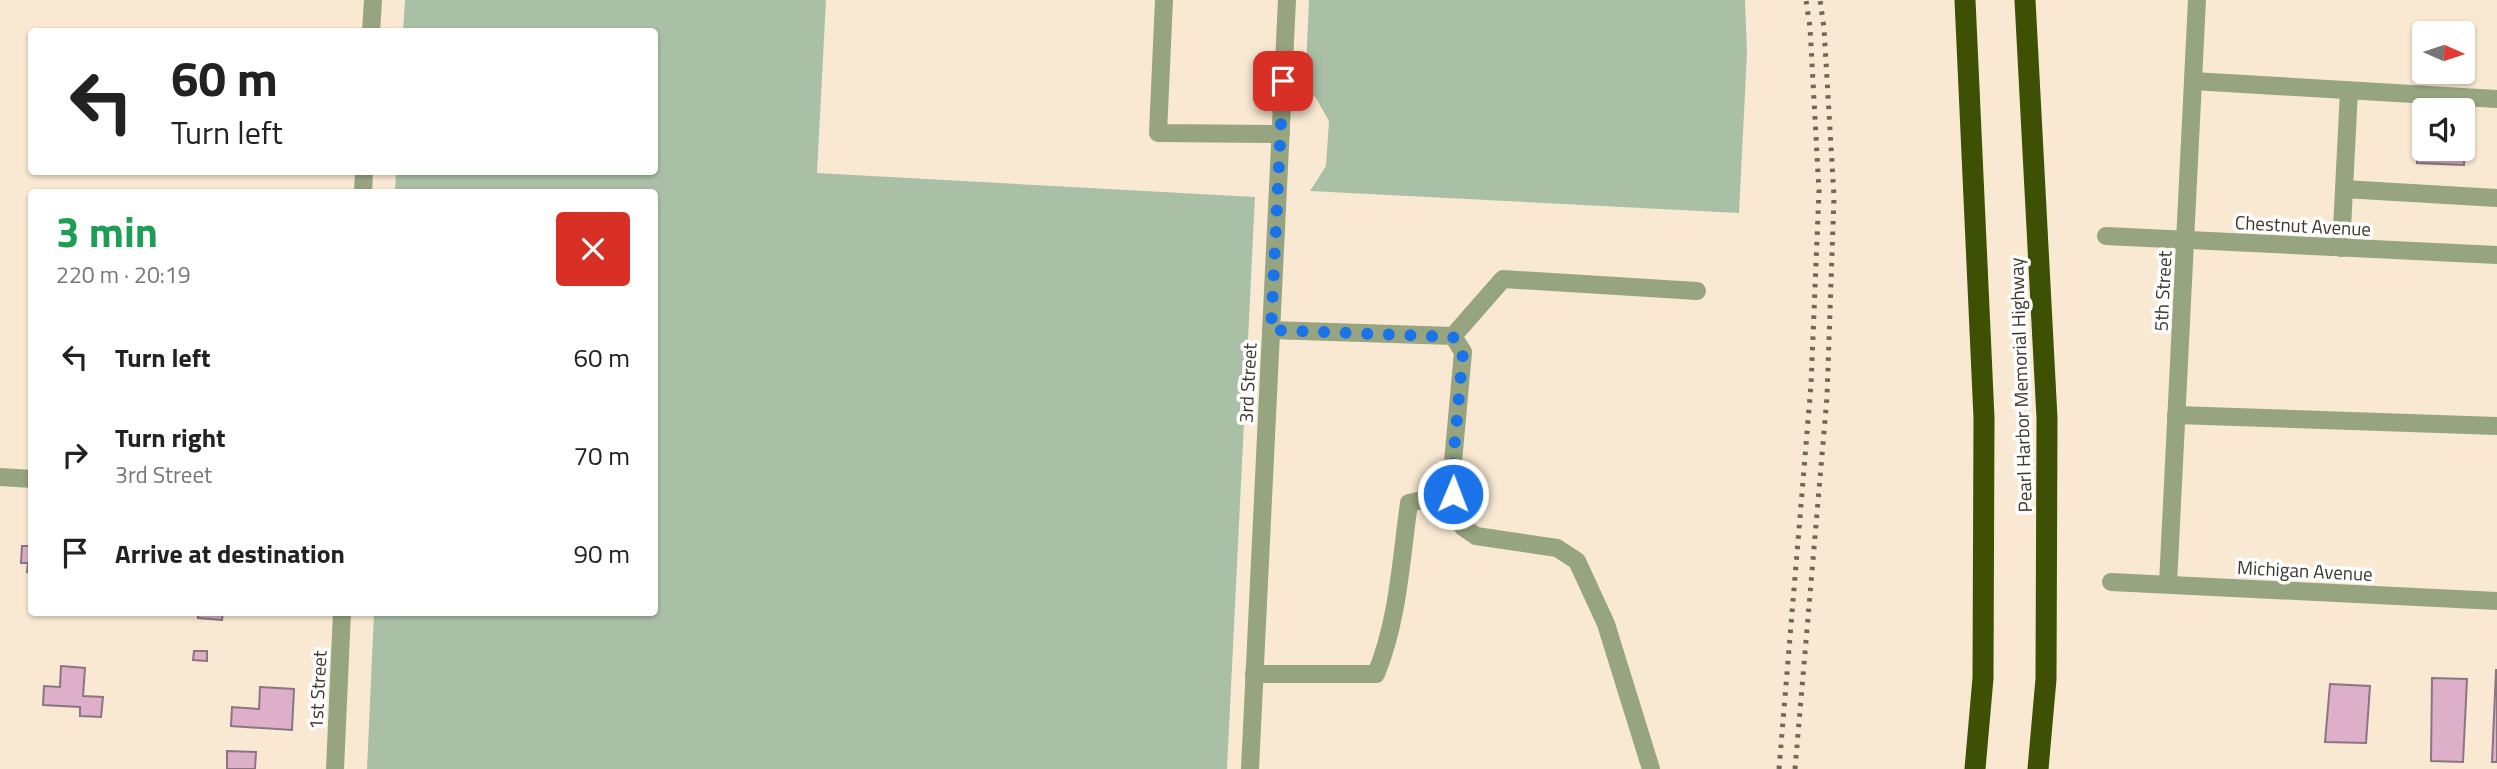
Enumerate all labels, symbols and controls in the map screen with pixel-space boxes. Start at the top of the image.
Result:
north arrow [2412,21,2474,84]
map controls [2412,21,2475,161]
text: 60 m [171,40,278,115]
pin [1253,51,1313,111]
icon: left [56,56,147,147]
icon: arrive [1264,62,1302,100]
button: sound [2412,98,2475,161]
text: Turn left [171,108,283,156]
text: 3 min [56,199,158,263]
street label: Chestnut Avenue [2234,207,2372,243]
button: close [556,212,630,286]
street label: 5th Street [2145,250,2179,332]
text: 220 m · 20:19 [56,257,191,292]
street label: Pearl Harbor Memorial Highway [2001,257,2039,513]
icon: left [56,338,94,376]
text: Turn left [115,338,210,377]
text: 60 m [573,338,630,377]
street label: 3rd Street [1230,342,1264,424]
text: Turn right [115,418,226,457]
icon: right [56,436,94,474]
text: 70 m [573,436,630,475]
text: 3rd Street [115,457,212,492]
position arrow [1416,457,1490,531]
icon: arrive [56,534,94,572]
text: Arrive at destination [115,534,345,573]
text: 90 m [573,534,630,573]
street label: Michigan Avenue [2236,552,2374,588]
street label: 1st Street [300,649,334,730]

